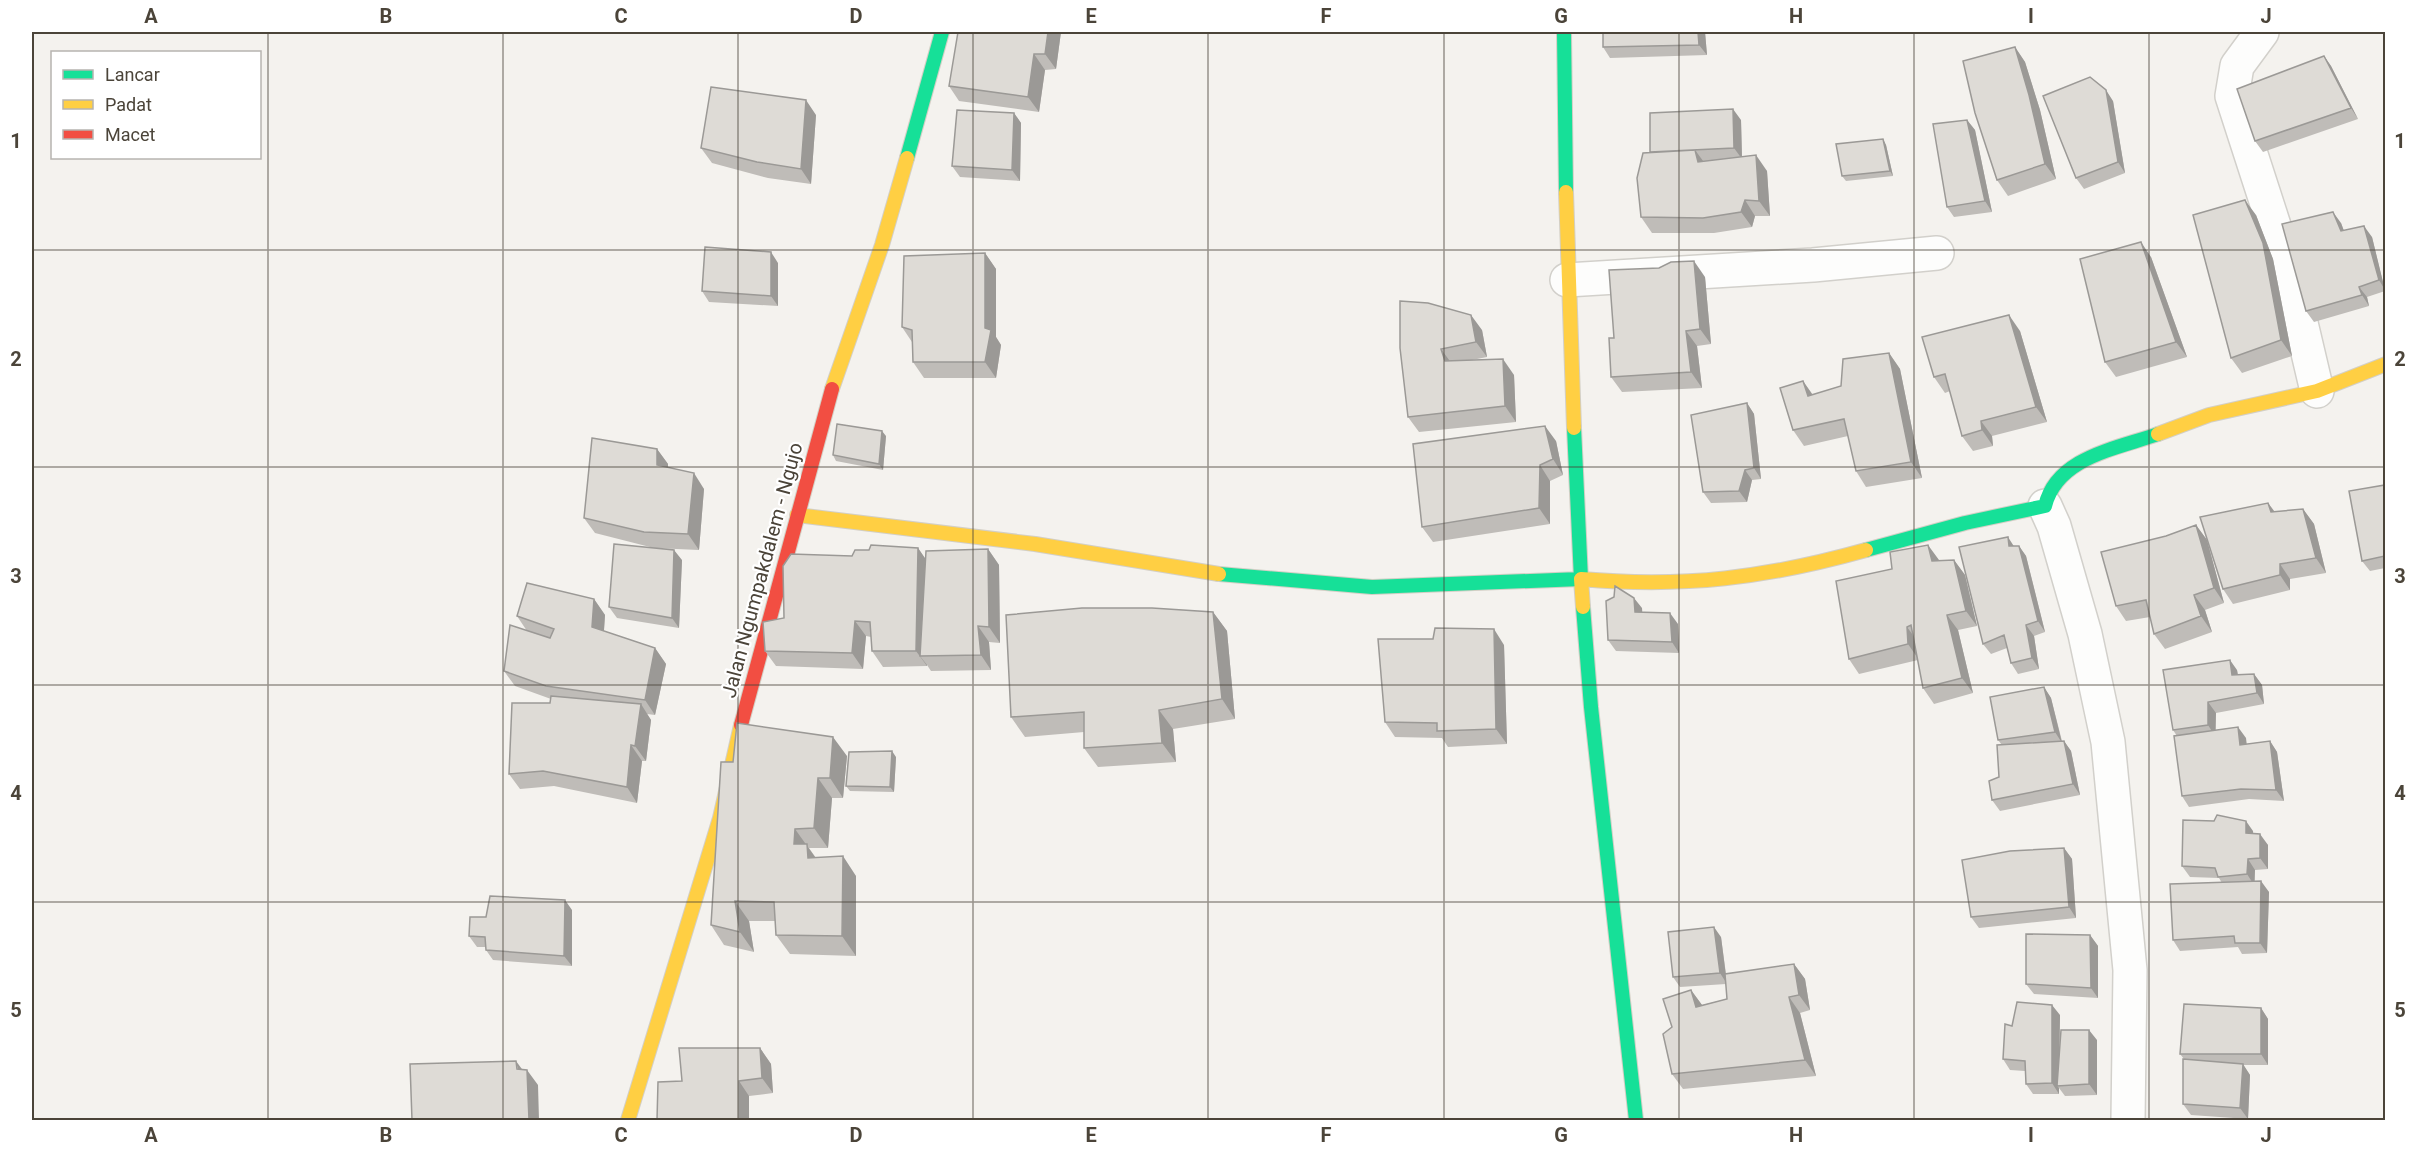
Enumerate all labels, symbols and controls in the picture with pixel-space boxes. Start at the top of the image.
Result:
text: A [144,4,158,28]
text: B [380,4,392,28]
text: C [614,4,628,28]
text: D [850,4,863,28]
text: E [1085,4,1097,28]
text: F [1321,4,1332,28]
text: G [1554,4,1568,28]
text: H [1789,4,1803,28]
text: I [2028,4,2034,28]
text: J [2260,4,2272,28]
legend [51,51,261,159]
text: Lancar [105,64,160,85]
text: Padat [105,94,152,115]
text: Macet [105,124,155,145]
text: 1 [10,129,22,153]
text: 1 [2394,129,2406,153]
text: 2 [10,347,22,371]
text: 2 [2394,347,2406,371]
street label: Jalan Ngumpakdalem - Ngujo [716,440,808,700]
text: 3 [10,564,22,588]
text: 3 [2394,564,2406,588]
text: 4 [10,781,22,805]
text: 4 [2394,781,2406,805]
text: 5 [10,998,22,1022]
text: 5 [2394,998,2406,1022]
text: A [144,1123,158,1147]
text: B [380,1123,392,1147]
text: C [614,1123,628,1147]
text: D [850,1123,863,1147]
text: E [1085,1123,1097,1147]
text: F [1321,1123,1332,1147]
text: G [1554,1123,1568,1147]
text: H [1789,1123,1803,1147]
text: I [2028,1123,2034,1147]
text: J [2260,1123,2272,1147]

